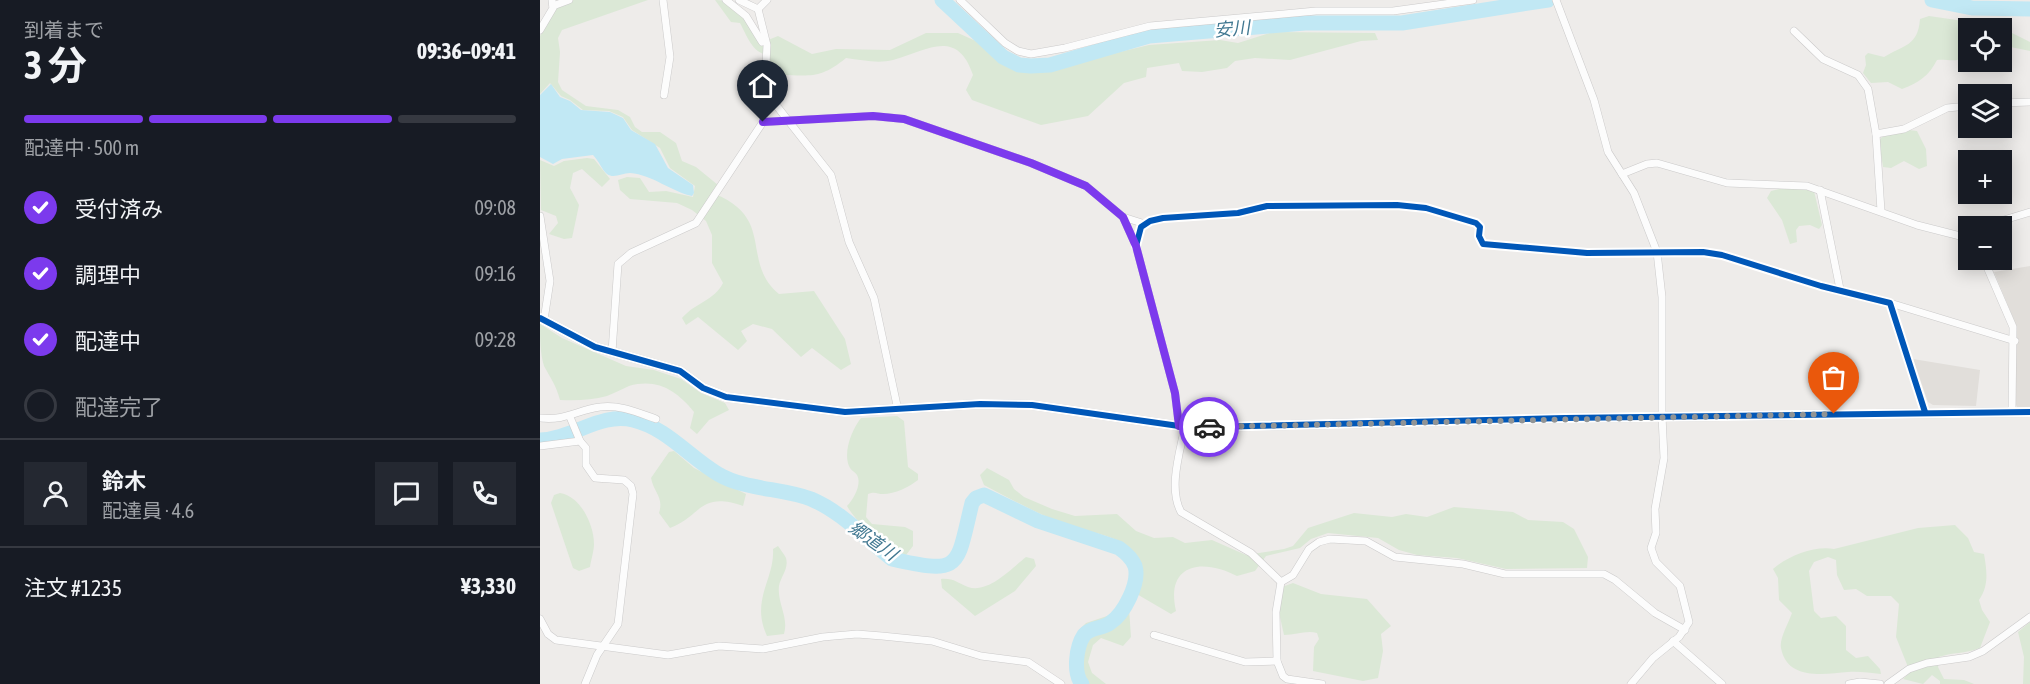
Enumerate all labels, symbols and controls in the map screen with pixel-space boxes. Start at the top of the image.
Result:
water label: 安川 [1213,16,1253,41]
text: 到着まで [24,18,104,41]
map controls [1958,18,2012,270]
button: locate [1958,18,2012,72]
text: 09:36–09:41 [417,38,516,64]
text: 3 分 [24,43,87,87]
pin [737,60,788,122]
icon: home [746,69,779,102]
button: layers [1958,84,2012,138]
text: 配達中 · 500 m [24,136,139,159]
button: + [1958,150,2012,204]
icon: check [24,191,57,224]
text: 受付済み [75,196,163,222]
text: 09:08 [474,196,516,219]
button: − [1958,216,2012,270]
icon: check [24,257,57,290]
text: 調理中 [75,262,141,288]
text: 09:16 [475,262,516,285]
icon: check [24,323,57,356]
text: 配達中 [75,328,141,354]
text: 09:28 [475,328,516,351]
pin [1808,352,1859,414]
icon: bag [1817,361,1850,394]
text: 配達完了 [75,394,163,420]
courier [1179,397,1239,457]
icon: car [1193,411,1226,444]
button: person [24,462,87,525]
button: chat [375,462,438,525]
button: phone [453,462,516,525]
text: 鈴木 [102,468,146,494]
text: 配達員 · 4.6 [102,499,194,522]
water label: 郷道川 [845,517,903,566]
text: ¥3,330 [461,573,516,599]
text: 注文 #1235 [24,575,122,601]

